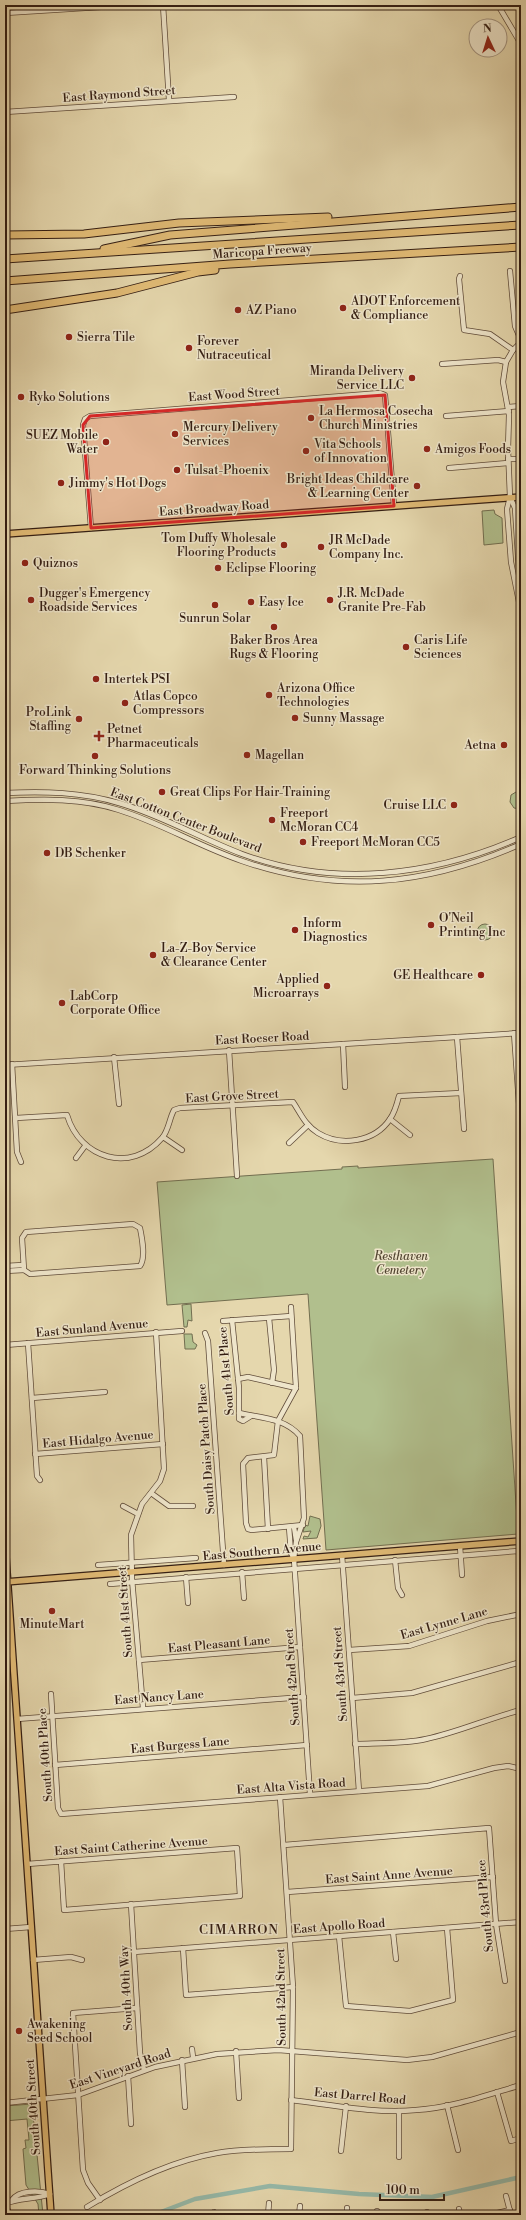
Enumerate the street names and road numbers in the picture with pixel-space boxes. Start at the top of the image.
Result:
street label: East Raymond Street [62,83,177,106]
street label: Maricopa Freeway [212,241,312,262]
street label: East Wood Street [188,384,281,405]
street label: East Broadway Road [159,497,270,520]
street label: East Cotton Center Boulevard [108,785,264,856]
street label: East Roeser Road [215,1029,310,1048]
street label: East Grove Street [185,1087,280,1106]
street label: East Sunland Avenue [35,1316,149,1341]
street label: South 41st Place [215,1326,238,1416]
street label: South Daisy Patch Place [194,1383,219,1515]
street label: East Hidalgo Avenue [42,1427,154,1452]
street label: East Southern Avenue [202,1539,322,1564]
street label: South 41st Street [115,1565,136,1658]
street label: East Lynne Lane [399,1604,489,1643]
street label: South 43rd Street [330,1625,351,1722]
street label: South 42nd Street [282,1627,303,1726]
street label: East Pleasant Lane [167,1633,271,1656]
street label: East Nancy Lane [114,1687,204,1708]
street label: South 40th Place [35,1708,56,1802]
street label: East Burgess Lane [130,1734,230,1757]
street label: East Alta Vista Road [236,1775,346,1798]
street label: East Saint Catherine Avenue [54,1834,208,1859]
street label: South 43rd Place [474,1859,497,1953]
street label: East Saint Anne Avenue [325,1864,453,1887]
street label: East Apollo Road [292,1916,386,1937]
street label: South 40th Way [117,1945,136,2031]
street label: South 42nd Street [273,1947,290,2046]
street label: East Vineyard Road [68,2046,173,2093]
street label: South 40th Street [23,2058,44,2155]
street label: East Darrel Road [313,2085,407,2108]

